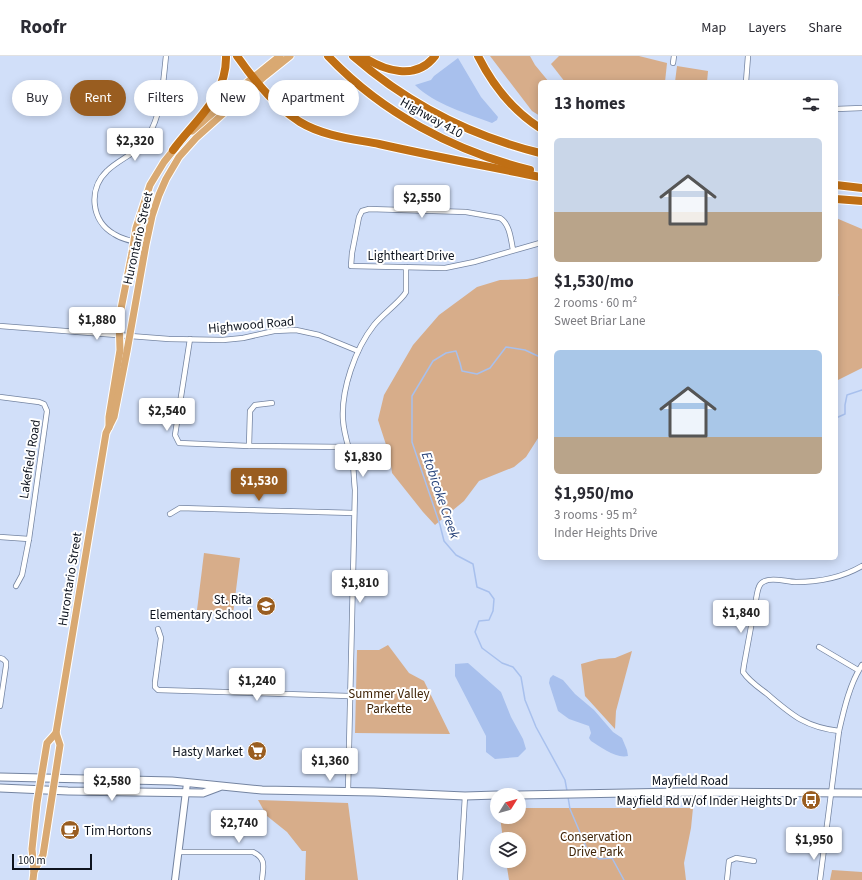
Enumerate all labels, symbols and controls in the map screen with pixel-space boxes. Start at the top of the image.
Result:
text: Roofr [20,14,67,41]
text: Map [701,18,726,38]
text: Layers [748,18,786,38]
text: Share [808,18,842,38]
chip: Buy [12,80,62,116]
chip: Rent [70,80,126,116]
chip: Filters [134,80,198,116]
chip: New [206,80,260,116]
chip: Apartment [268,80,359,116]
text: 13 homes [554,92,625,116]
street label: Highway 410 [397,93,466,143]
icon: filters [800,93,822,115]
pin: $2,320 [102,128,168,162]
text: $2,320 [116,132,154,150]
icon: home [652,164,724,236]
pin: $2,550 [389,185,455,219]
street label: Hurontario Street [119,189,158,286]
text: $2,550 [403,189,441,207]
street label: Lightheart Drive [367,247,455,265]
text: $1,530/mo [554,270,634,294]
text: 2 rooms · 60 m² [554,294,637,312]
pin: $1,880 [64,307,130,341]
text: $1,880 [78,311,116,329]
street label: Highwood Road [207,312,295,338]
text: Sweet Briar Lane [554,312,645,330]
icon: home [652,376,724,448]
pin: $2,540 [134,398,200,432]
text: $2,540 [148,402,186,420]
street label: Lakefield Road [15,418,45,500]
pin: $1,830 [330,444,396,478]
text: $1,830 [344,448,382,466]
water label: Etobicoke Creek [416,449,464,542]
pin: $1,530 [226,468,292,502]
text: $1,530 [240,472,278,490]
text: $1,950/mo [554,482,634,506]
text: 3 rooms · 95 m² [554,506,637,524]
text: Inder Heights Drive [554,524,658,542]
street label: Hurontario Street [54,530,86,627]
pin: $1,810 [327,570,393,604]
text: $1,810 [341,574,379,592]
place label: St. Rita Elementary School [150,591,252,624]
school or university icon: St. Rita Elementary School [255,595,277,617]
pin: $1,840 [708,600,774,634]
text: $1,840 [722,604,760,622]
pin: $1,240 [224,668,290,702]
text: $1,240 [238,672,276,690]
park label: Summer Valley Parkette [348,685,430,718]
supermarket icon: Hasty Market [246,740,268,762]
place label: Hasty Market [172,743,244,761]
pin: $1,360 [297,748,363,782]
text: $1,360 [311,752,349,770]
pin: $2,580 [79,768,145,802]
text: $2,580 [93,772,131,790]
street label: Mayfield Road [652,772,728,790]
north arrow [490,788,526,824]
map controls [490,788,526,868]
bus stop icon: Mayfield Rd w/of Inder Heights Dr [800,789,822,811]
place label: Mayfield Rd w/of Inder Heights Dr [617,792,797,810]
pin: $2,740 [206,810,272,844]
text: $2,740 [220,814,258,832]
cafe icon: Tim Hortons [59,819,81,841]
place label: Tim Hortons [84,822,152,840]
pin: $1,950 [781,827,847,861]
park label: Conservation Drive Park [560,828,632,861]
text: $1,950 [795,831,833,849]
button: layers [490,832,526,868]
scale bar [12,852,92,871]
text: 100 m [18,853,46,868]

